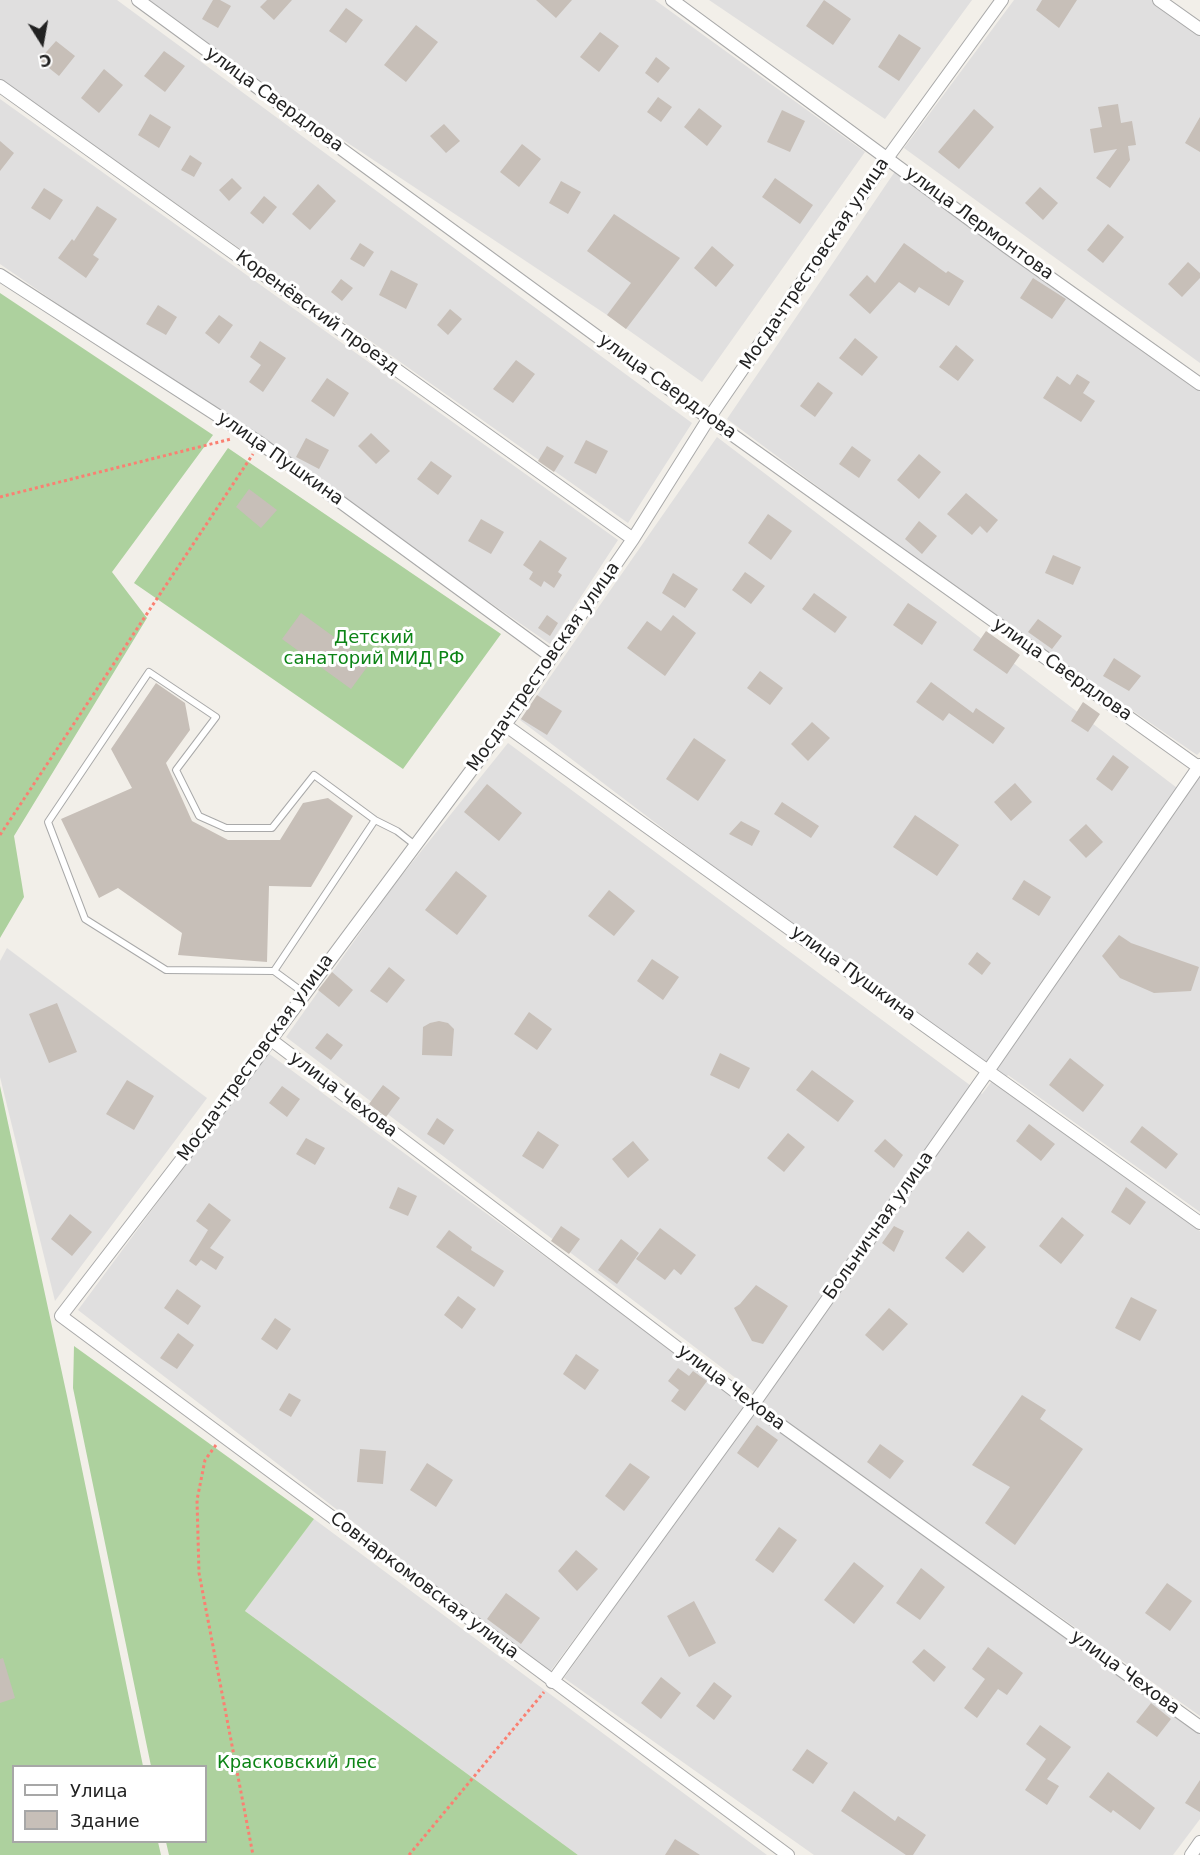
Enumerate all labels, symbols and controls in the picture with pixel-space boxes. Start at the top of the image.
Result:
north arrow [12,12,72,72]
street label: улица Свердлова [201,43,347,157]
text: С [38,50,53,71]
street label: Мосдачтрестовская улица [736,154,894,374]
street label: улица Лермонтова [900,163,1058,285]
street label: Коренёвский проезд [231,246,403,380]
street label: улица Свердлова [594,330,740,444]
street label: улица Пушкина [213,407,347,511]
street label: Мосдачтрестовская улица [463,558,625,776]
street label: улица Свердлова [988,614,1136,726]
park label: Детский санаторий МИД РФ [284,627,464,670]
street label: улица Пушкина [786,922,920,1026]
street label: Мосдачтрестовская улица [173,950,339,1166]
street label: улица Чехова [285,1047,401,1143]
street label: Больничная улица [820,1148,938,1304]
street label: улица Чехова [673,1340,789,1436]
street label: Совнаркомовская улица [325,1508,523,1664]
street label: улица Чехова [1066,1626,1184,1720]
park label: Красковский лес [217,1752,377,1774]
legend [12,1765,207,1843]
text: Улица [70,1780,127,1801]
text: Здание [70,1810,140,1831]

